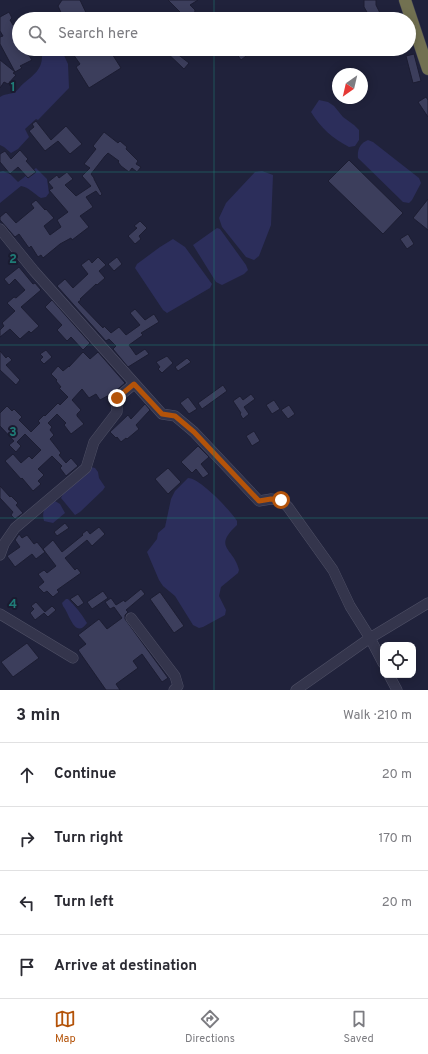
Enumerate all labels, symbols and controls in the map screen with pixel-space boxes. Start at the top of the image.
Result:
search box [12,12,416,56]
icon: search [26,23,48,45]
text: Search here [58,25,138,44]
north arrow [332,68,368,104]
text: 1 [10,80,16,96]
text: 2 [9,252,17,268]
route end [108,389,126,407]
text: 3 [9,425,17,441]
route start [272,491,290,509]
text: 4 [9,597,17,613]
map controls [380,642,416,678]
button: locate [380,642,416,678]
text: 3 min [16,705,60,727]
text: Walk · 210 m [343,708,412,724]
icon: ahead [16,764,38,786]
text: Continue [54,765,116,784]
text: 20 m [382,767,412,783]
icon: right [16,828,38,850]
text: Turn right [54,829,123,848]
text: 170 m [378,831,412,847]
icon: left [16,892,38,914]
text: Turn left [54,893,114,912]
text: 20 m [382,895,412,911]
icon: arrive [16,956,38,978]
text: Arrive at destination [54,957,197,976]
tab: Map [54,1008,76,1046]
tab: Directions [185,1008,235,1046]
tab: Saved [343,1008,374,1046]

